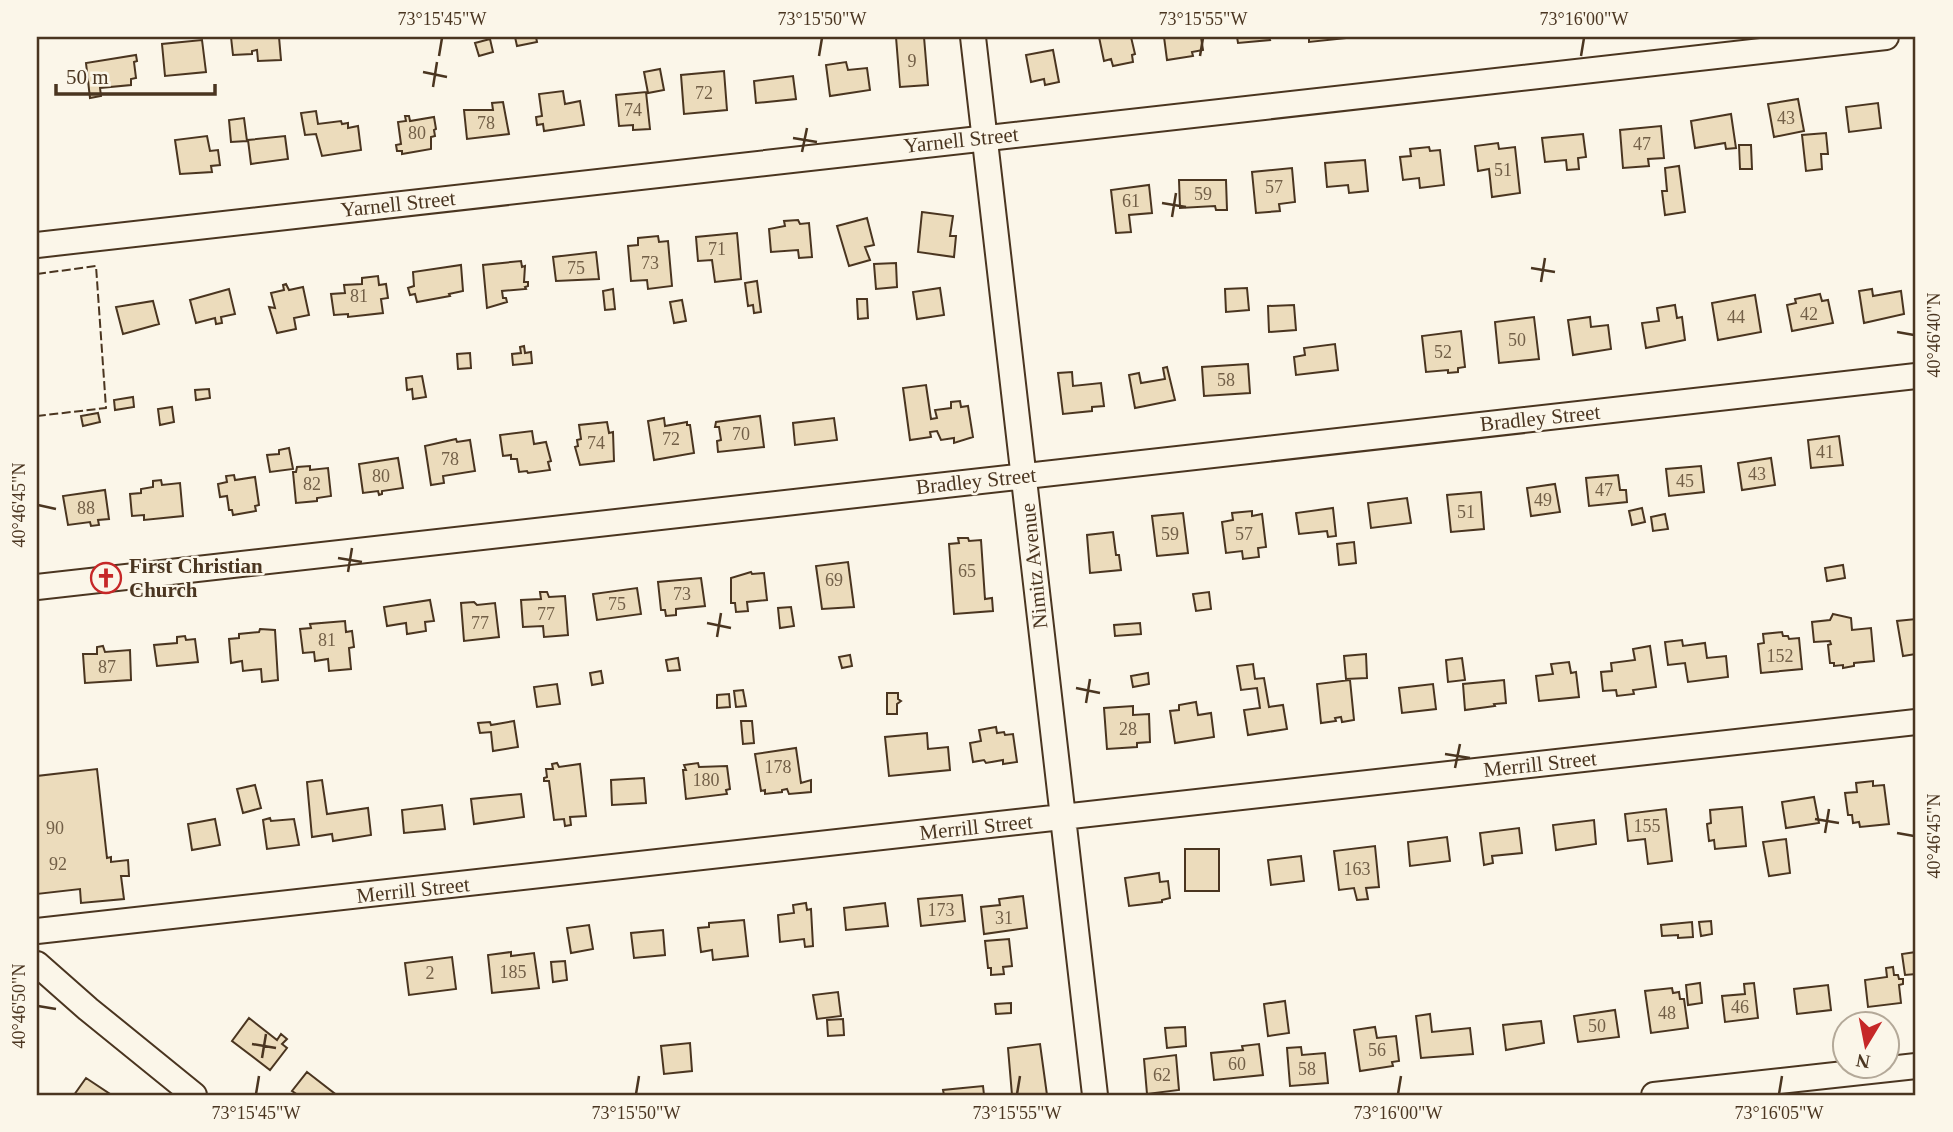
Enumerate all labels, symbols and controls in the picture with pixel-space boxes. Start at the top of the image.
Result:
text: 73°15'45"W [398,9,486,29]
text: 73°15'50"W [778,9,866,29]
text: 73°15'55"W [1159,9,1247,29]
text: 73°16'00"W [1540,9,1628,29]
house number: 9 [908,51,917,71]
scale bar [56,52,215,96]
text: 50 m [66,65,109,89]
house number: 72 [695,83,713,103]
house number: 74 [624,100,642,120]
house number: 43 [1777,108,1795,128]
house number: 78 [477,113,495,133]
street label: Yarnell Street [903,122,1020,158]
house number: 80 [408,123,426,143]
house number: 47 [1633,134,1651,154]
house number: 51 [1494,160,1512,180]
house number: 57 [1265,177,1283,197]
house number: 59 [1194,184,1212,204]
street label: Yarnell Street [340,186,457,222]
house number: 61 [1122,191,1140,211]
house number: 71 [708,239,726,259]
house number: 73 [641,253,659,273]
house number: 75 [567,258,585,278]
house number: 81 [350,286,368,306]
text: 40°46'40"N [1924,293,1944,377]
house number: 42 [1800,304,1818,324]
house number: 44 [1727,307,1745,327]
house number: 50 [1508,330,1526,350]
house number: 52 [1434,342,1452,362]
house number: 58 [1217,370,1235,390]
street label: Bradley Street [1479,400,1601,436]
house number: 70 [732,424,750,444]
house number: 72 [662,429,680,449]
house number: 74 [587,433,605,453]
house number: 41 [1816,442,1834,462]
house number: 78 [441,449,459,469]
text: 40°46'45"N [9,463,29,547]
street label: Bradley Street [915,463,1037,499]
house number: 43 [1748,464,1766,484]
house number: 80 [372,466,390,486]
house number: 45 [1676,471,1694,491]
house number: 82 [303,474,321,494]
house number: 47 [1595,480,1613,500]
house number: 49 [1534,490,1552,510]
house number: 88 [77,498,95,518]
street label: Nimitz Avenue [1015,502,1053,630]
house number: 51 [1457,502,1475,522]
house number: 59 [1161,524,1179,544]
house number: 57 [1235,524,1253,544]
place label: First Christian Church [129,554,263,602]
church icon: First Christian Church [89,561,123,595]
house number: 65 [958,561,976,581]
house number: 69 [825,570,843,590]
house number: 73 [673,584,691,604]
house number: 75 [608,594,626,614]
house number: 77 [537,604,555,624]
house number: 77 [471,613,489,633]
house number: 81 [318,630,336,650]
house number: 152 [1767,646,1794,666]
house number: 87 [98,657,116,677]
house number: 28 [1119,719,1137,739]
street label: Merrill Street [1482,746,1598,782]
house number: 178 [765,757,792,777]
house number: 180 [693,770,720,790]
text: 40°46'45"N [1924,794,1944,878]
street label: Merrill Street [918,809,1034,845]
house number: 155 [1634,816,1661,836]
house number: 90 [46,818,64,838]
house number: 92 [49,854,67,874]
house number: 163 [1344,859,1371,879]
street label: Merrill Street [355,872,471,908]
house number: 173 [928,900,955,920]
house number: 31 [995,908,1013,928]
house number: 185 [500,962,527,982]
house number: 2 [426,963,435,983]
text: 40°46'50"N [9,964,29,1048]
house number: 46 [1731,997,1749,1017]
house number: 48 [1658,1003,1676,1023]
north arrow [1830,1010,1900,1080]
house number: 50 [1588,1016,1606,1036]
house number: 56 [1368,1040,1386,1060]
text: N [1854,1050,1872,1073]
house number: 60 [1228,1054,1246,1074]
house number: 58 [1298,1059,1316,1079]
house number: 62 [1153,1065,1171,1085]
text: 73°15'45"W [212,1103,300,1123]
text: 73°15'50"W [592,1103,680,1123]
text: 73°15'55"W [973,1103,1061,1123]
text: 73°16'00"W [1354,1103,1442,1123]
text: 73°16'05"W [1735,1103,1823,1123]

